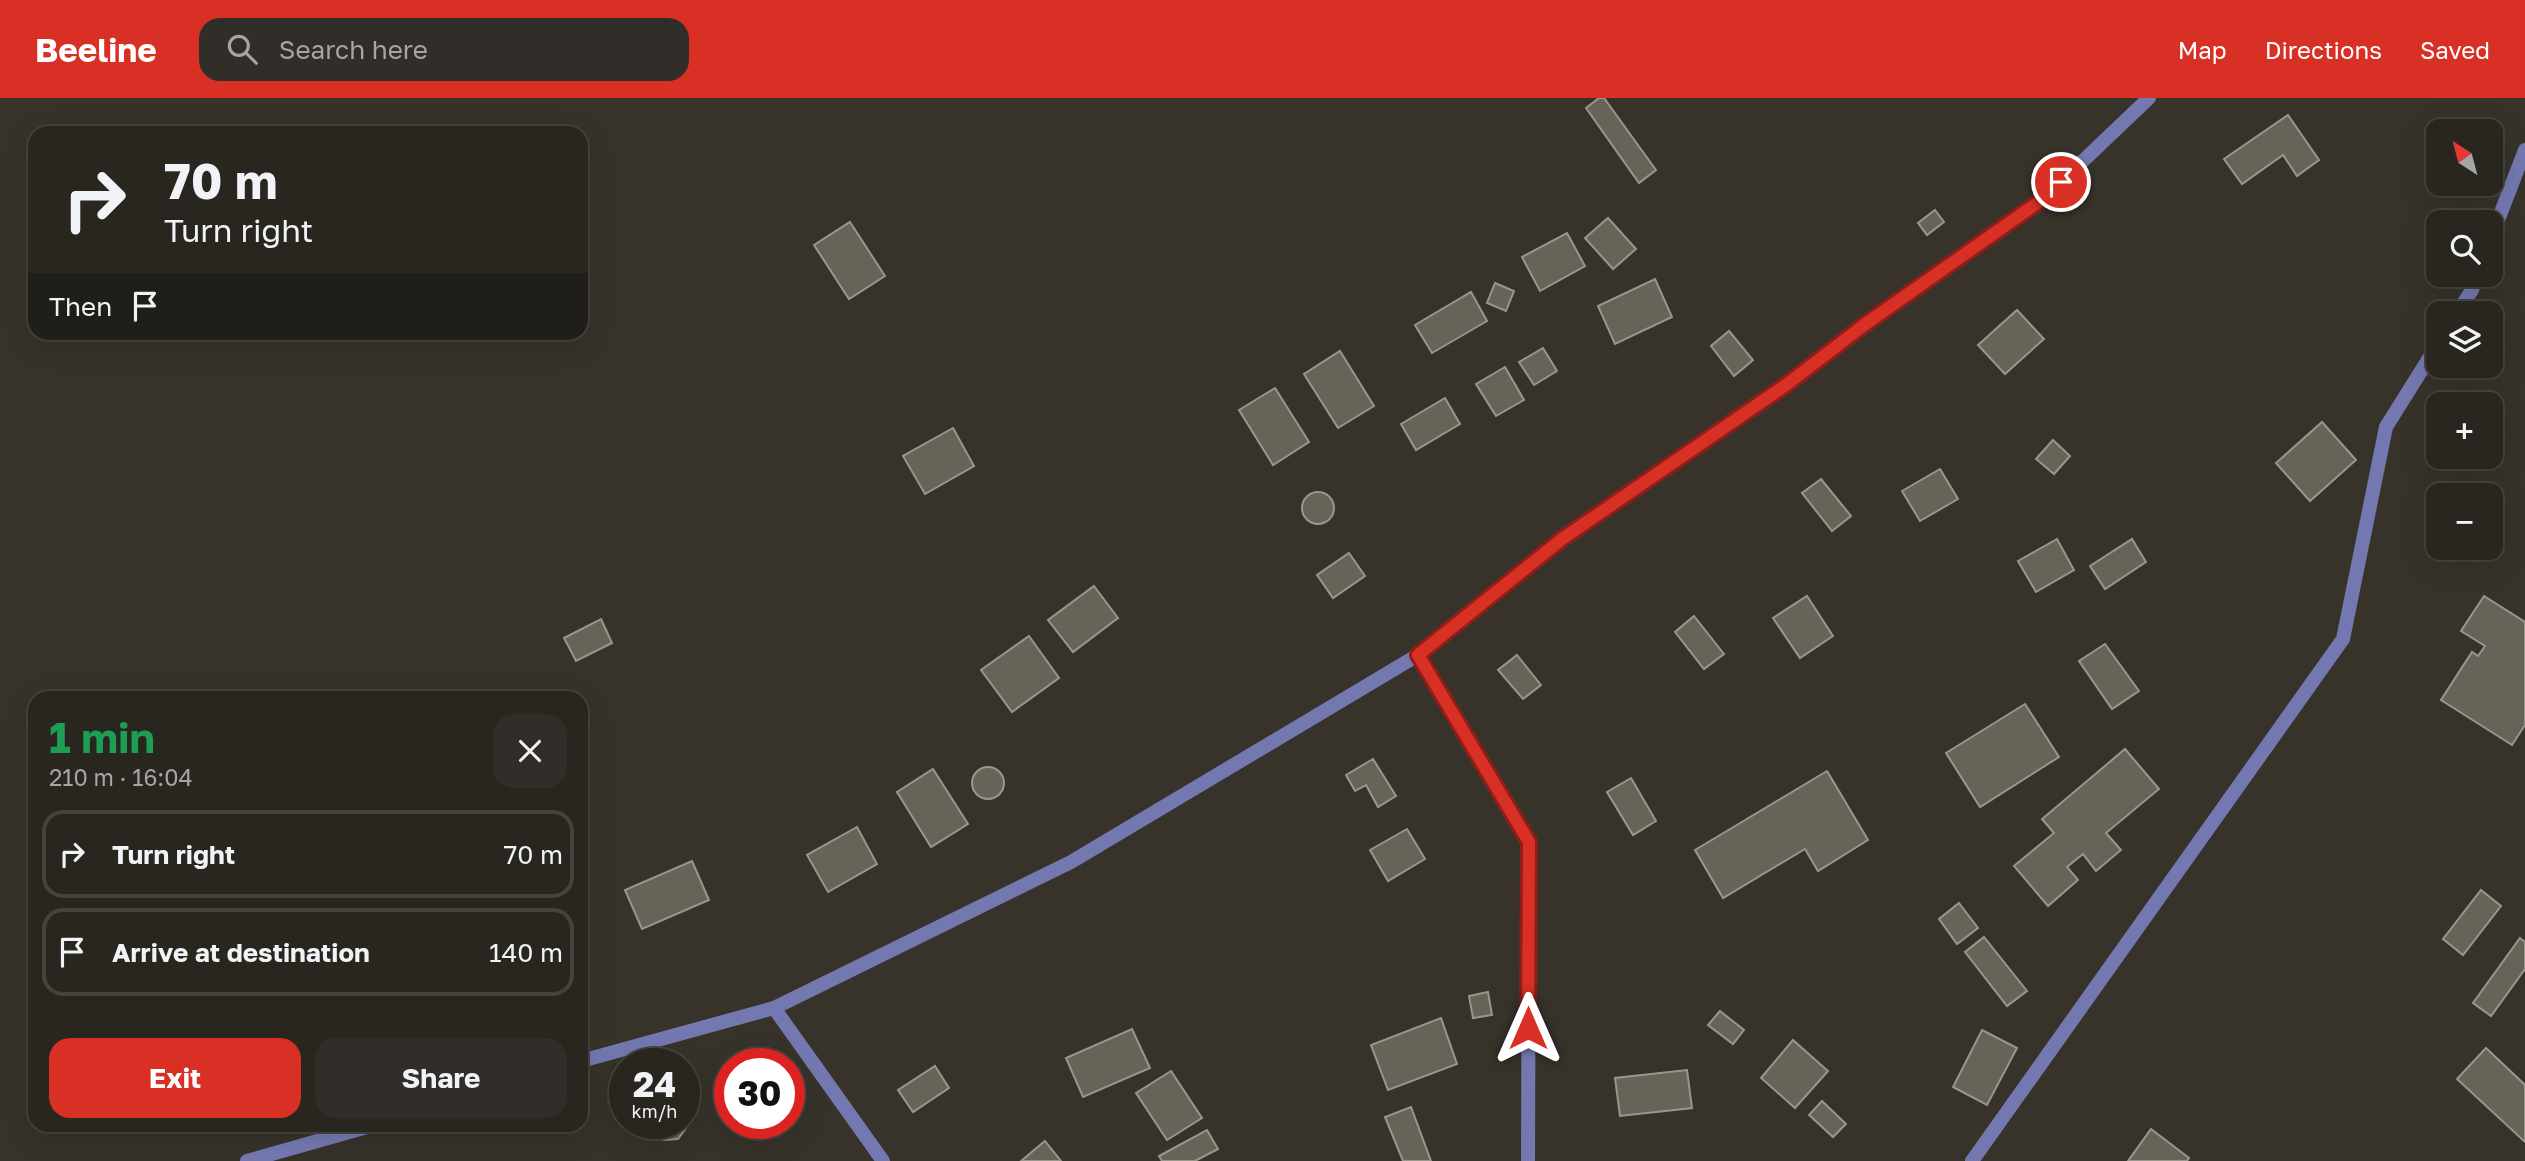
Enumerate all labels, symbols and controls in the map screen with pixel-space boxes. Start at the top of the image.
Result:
search box [199,18,689,81]
text: Beeline [35,30,157,69]
icon: search [223,30,261,68]
text: Search here [279,34,428,65]
text: Map [2178,35,2227,64]
text: Directions [2265,35,2382,64]
text: Saved [2420,35,2490,64]
north arrow [2426,119,2502,196]
map controls [2426,119,2503,560]
text: 70 m [164,151,278,210]
pin [2031,152,2091,212]
icon: right [49,154,140,245]
icon: arrive [2042,163,2080,201]
button: search [2426,210,2503,287]
text: Turn right [164,211,313,249]
icon: arrive [126,287,164,325]
text: Then [49,291,112,322]
button: layers [2426,301,2503,378]
button: + [2426,392,2503,469]
button: − [2426,483,2503,560]
text: 1 min [49,712,155,762]
button: close [493,714,567,788]
text: 210 m · 16:04 [49,763,193,791]
icon: right [53,835,91,873]
text: Turn right [112,839,235,870]
text: 70 m [504,839,563,870]
icon: arrive [53,933,91,971]
text: Arrive at destination [112,937,370,968]
text: 140 m [489,937,563,968]
position arrow [1491,991,1565,1065]
button: Exit [49,1038,301,1118]
button: Share [315,1038,567,1118]
speed limit sign: 30 [714,1048,805,1139]
text: 24 [633,1063,676,1105]
text: km/h [632,1100,677,1122]

